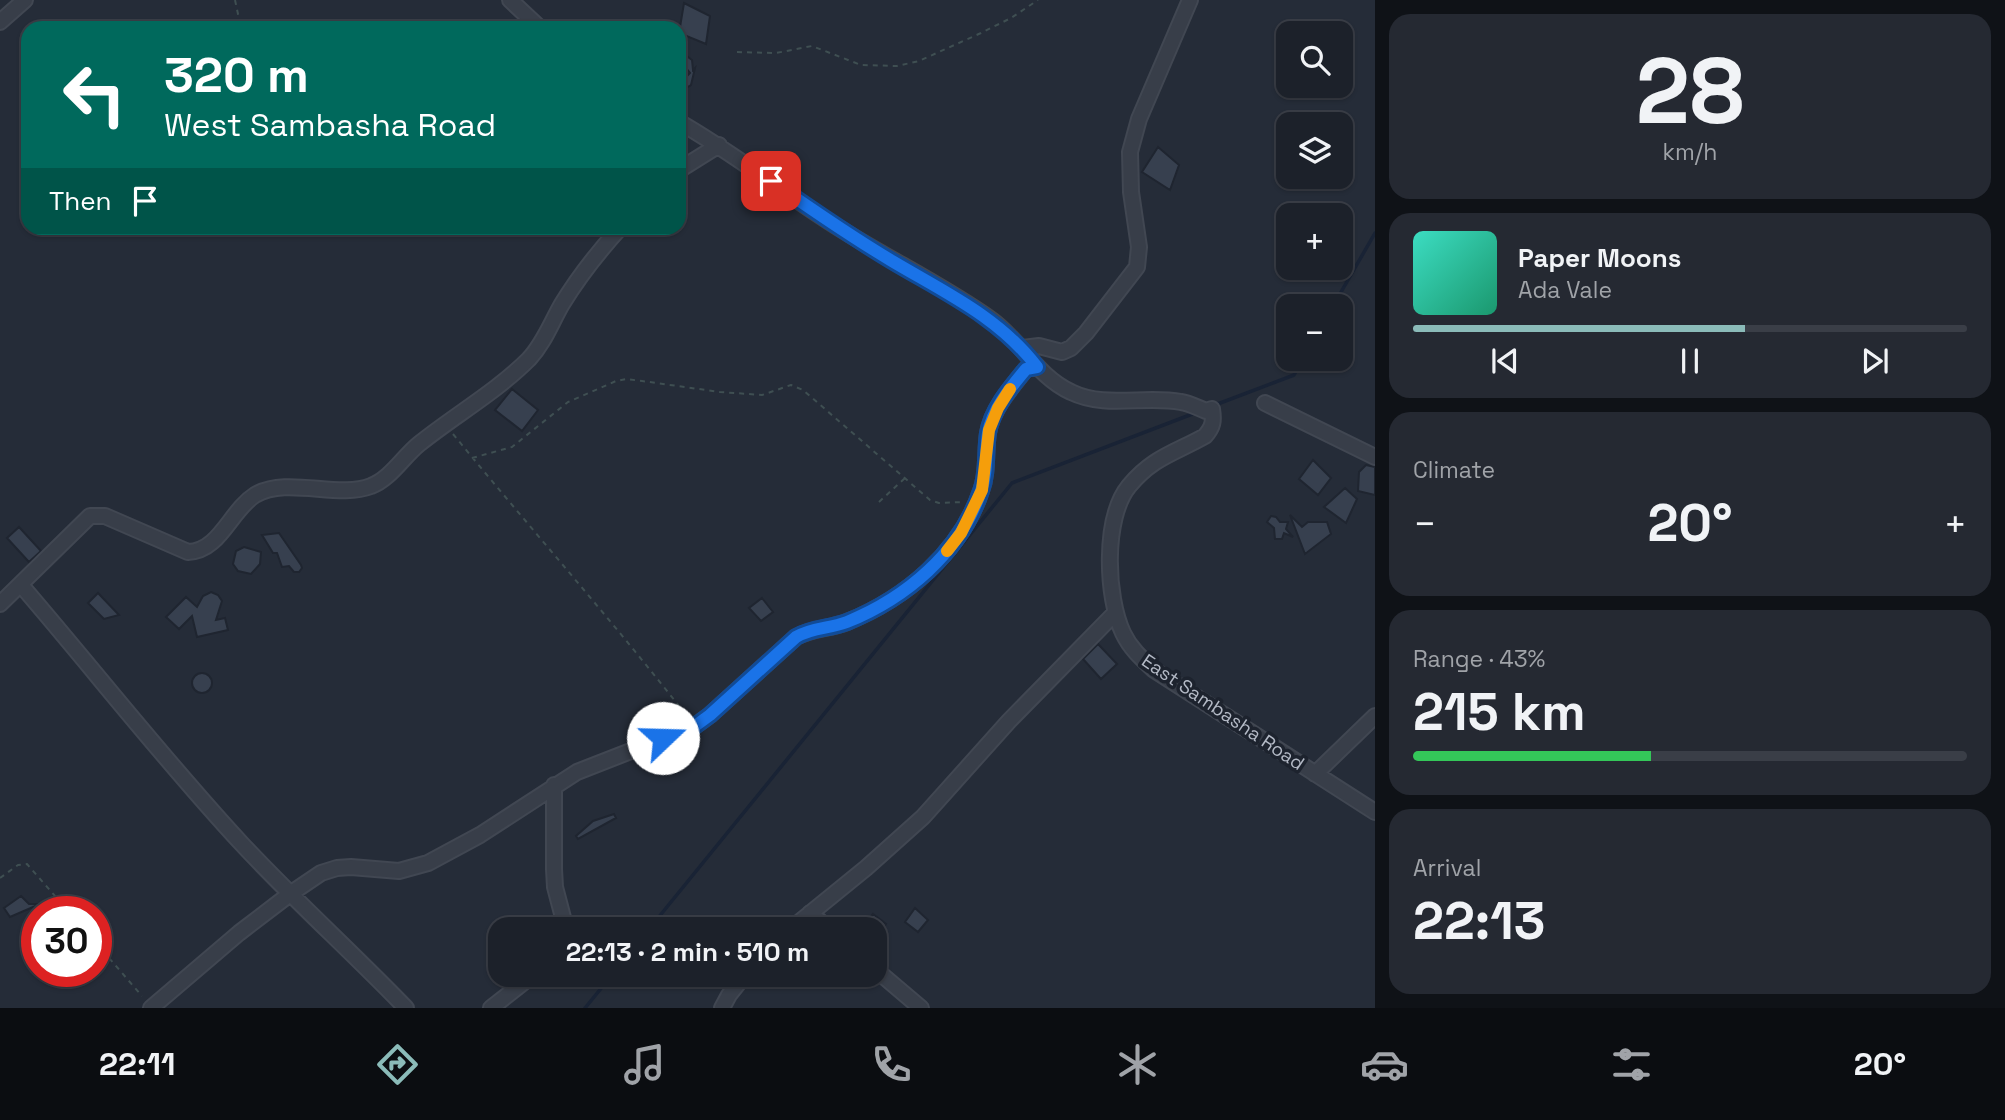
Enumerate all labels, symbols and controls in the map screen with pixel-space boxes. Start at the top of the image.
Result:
map controls [1276,21,1353,371]
button: search [1276,21,1353,98]
text: 28 [1636,33,1744,150]
text: 320 m [164,44,309,106]
icon: left [49,49,140,140]
text: West Sambasha Road [164,105,496,145]
button: layers [1276,112,1353,189]
text: km/h [1663,137,1717,167]
pin [741,151,801,211]
icon: arrive [752,162,790,200]
icon: arrive [126,182,164,220]
text: Then [49,184,112,218]
button: + [1276,203,1353,280]
text: Paper Moons [1518,241,1681,275]
text: Ada Vale [1518,275,1612,305]
button: − [1276,294,1353,371]
icon: previous [1486,342,1524,380]
icon: pause [1671,342,1709,380]
icon: next [1856,342,1894,380]
text: Climate [1413,455,1495,485]
text: 20° [1647,490,1733,556]
text: − [1413,500,1437,548]
text: + [1943,500,1967,548]
text: Range · 43% [1413,644,1545,674]
street label: East Sambasha Road [1137,648,1309,776]
text: 215 km [1413,679,1586,745]
position arrow [626,701,700,775]
text: Arrival [1413,853,1481,883]
text: 22:13 [1413,888,1545,954]
speed limit sign: 30 [21,896,112,987]
text: 22:13 · 2 min · 510 m [566,935,809,969]
icon: directions [373,1040,422,1089]
icon: music [620,1040,669,1089]
icon: phone [867,1040,916,1089]
icon: climate [1113,1040,1162,1089]
icon: car [1360,1040,1409,1089]
icon: filters [1607,1040,1656,1089]
text: 22:11 [99,1044,175,1084]
text: 20° [1854,1044,1906,1084]

